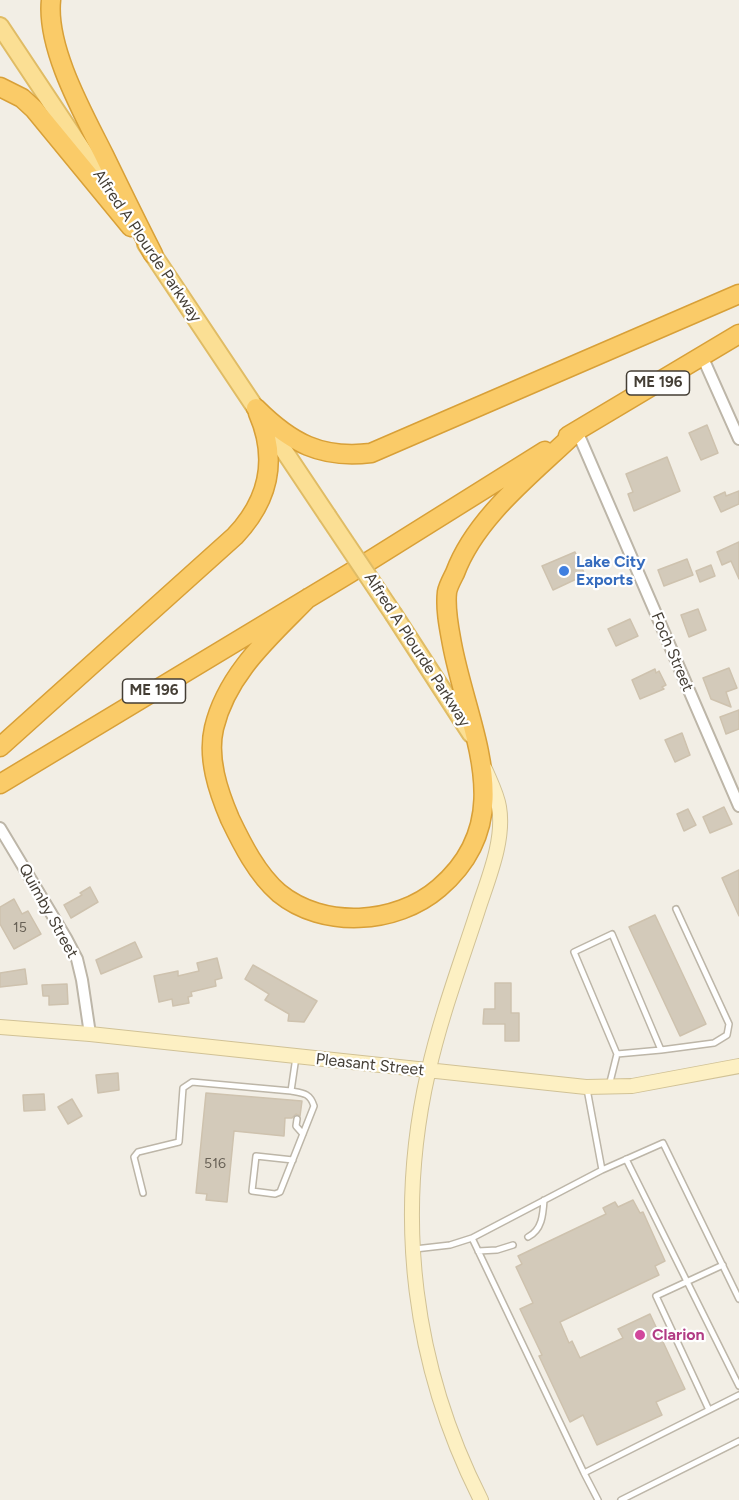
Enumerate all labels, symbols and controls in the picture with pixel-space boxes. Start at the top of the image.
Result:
street label: Alfred A Plourde Parkway [89,166,205,326]
road number: ME 196 [626,371,690,395]
place label: Lake City Exports [576,552,645,590]
marker: Lake City Exports [557,564,571,578]
street label: Alfred A Plourde Parkway [360,569,474,731]
street label: Foch Street [647,609,697,695]
road number: ME 196 [122,679,186,703]
street label: Quimby Street [14,860,82,962]
house number: 15 [13,920,27,936]
street label: Pleasant Street [315,1050,425,1080]
house number: 516 [204,1156,226,1172]
place label: Clarion [652,1325,705,1345]
marker: Clarion [633,1328,647,1342]

